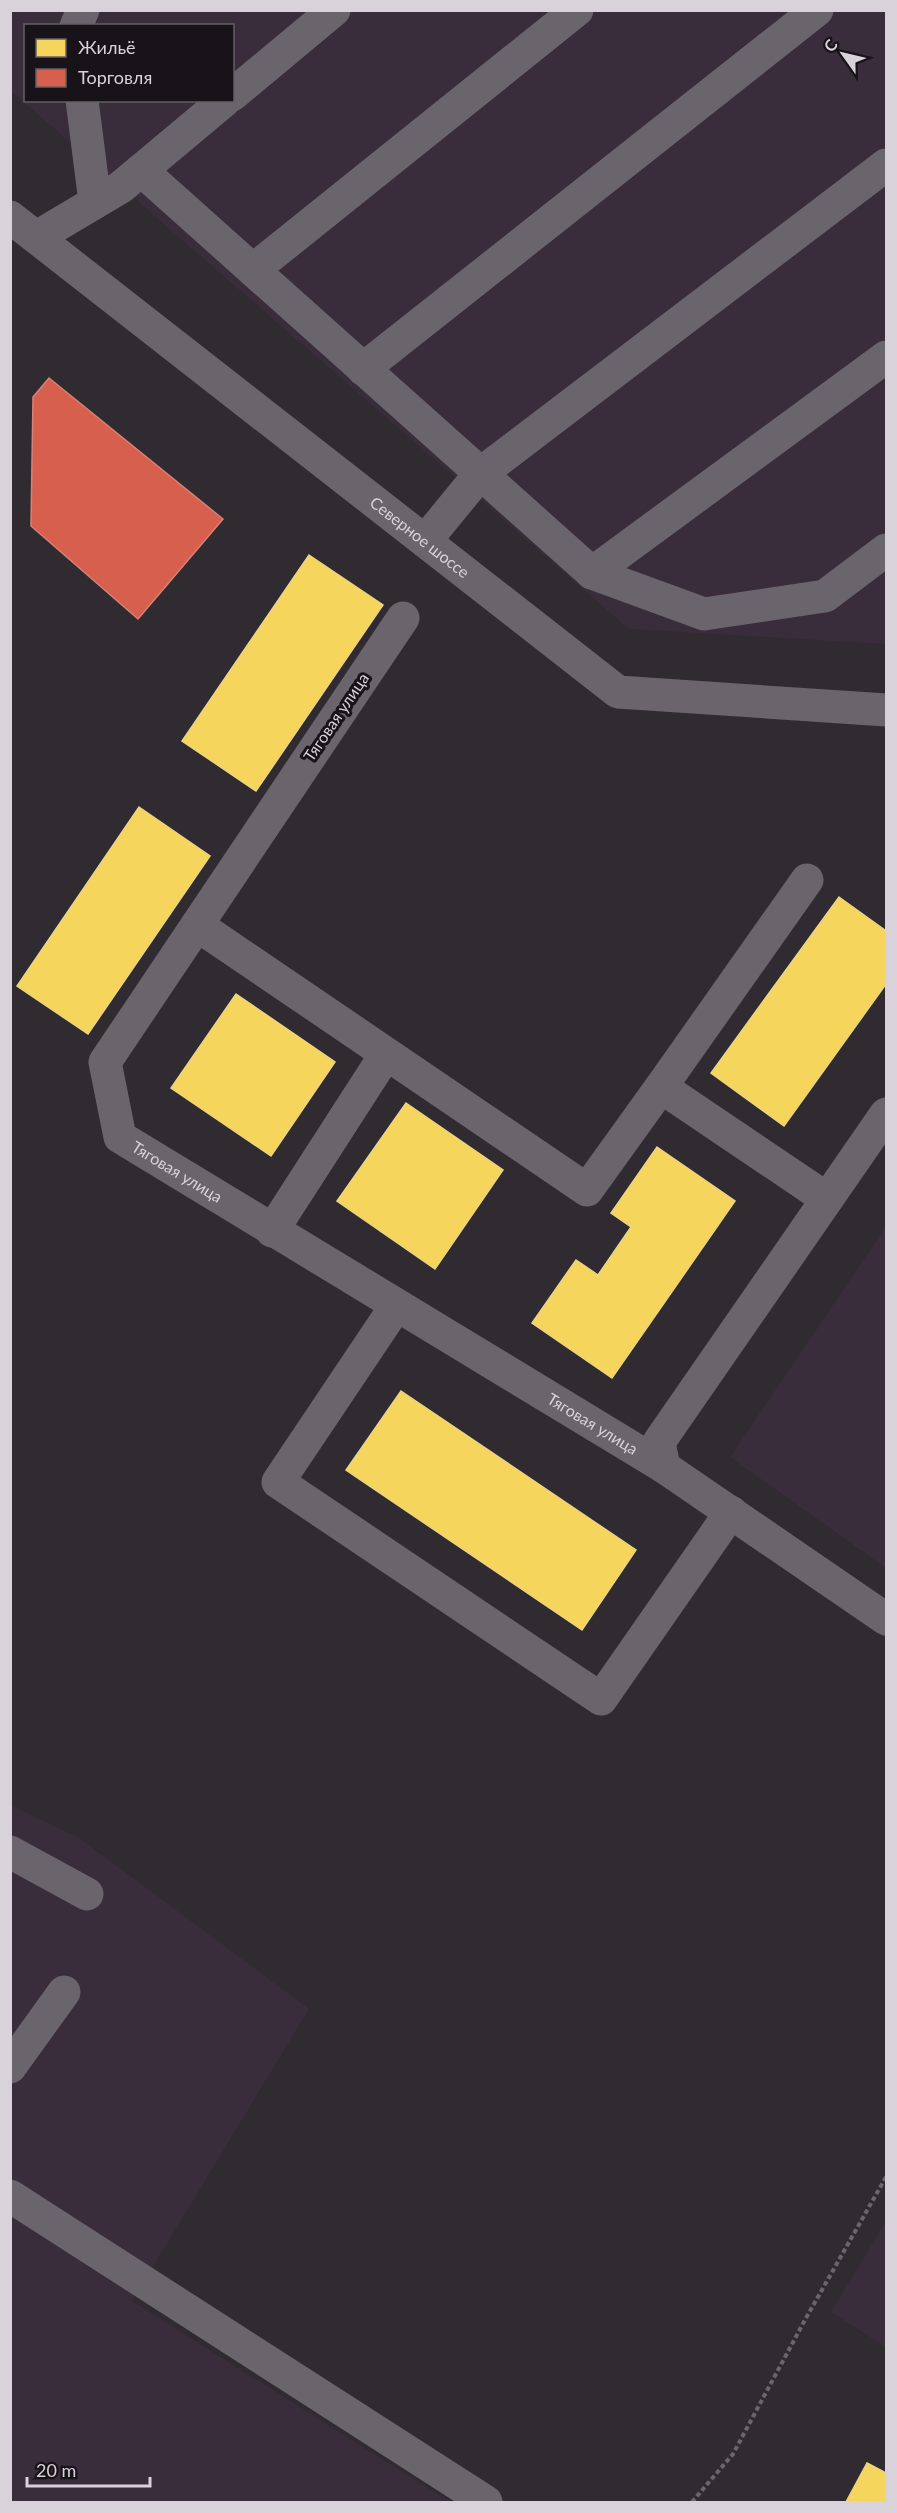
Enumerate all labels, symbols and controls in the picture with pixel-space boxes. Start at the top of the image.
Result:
legend [24,24,234,102]
north arrow [813,24,873,84]
text: С [819,35,841,55]
text: Жильё [78,36,136,58]
text: Торговля [78,66,152,88]
street label: Северное шоссе [367,492,473,581]
street label: Тяговая улица [299,669,372,764]
street label: Тяговая улица [129,1137,226,1206]
street label: Тяговая улица [544,1389,642,1458]
scale bar [27,2450,150,2488]
text: 20 m [36,2459,76,2481]

